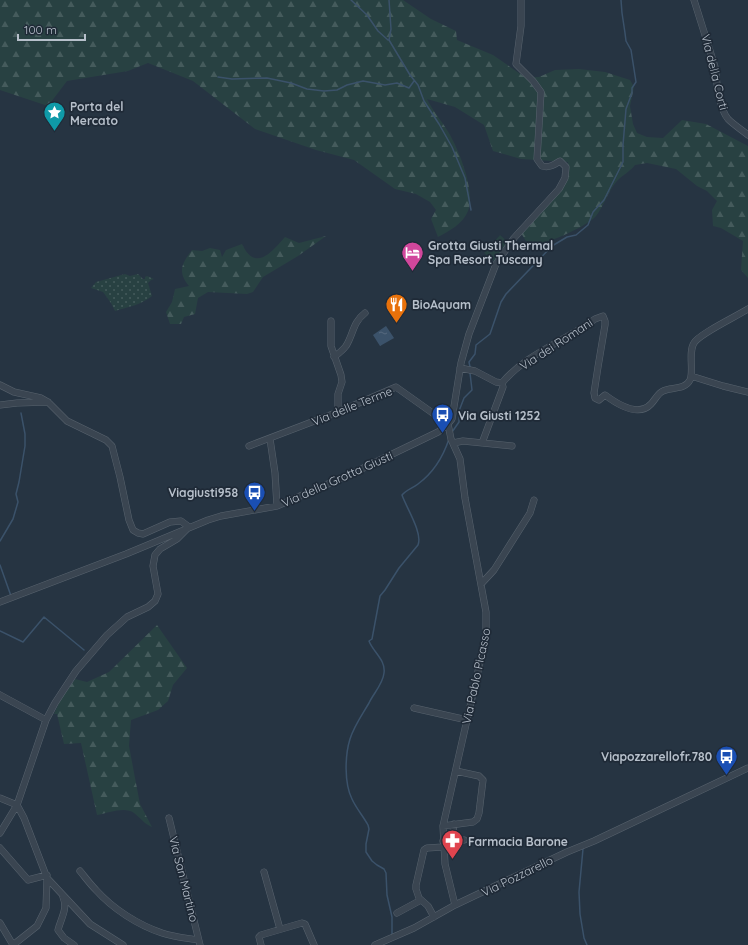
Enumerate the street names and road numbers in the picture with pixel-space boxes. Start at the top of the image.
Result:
street label: Via della Corti [698,33,732,111]
street label: Via dei Romani [517,315,595,373]
street label: Via delle Terme [310,383,395,429]
street label: Via della Grotta Giusti [279,448,395,510]
street label: Via Pablo Picasso [459,627,493,725]
street label: Via San Martino [166,835,202,923]
street label: Via Pozzarello [479,852,555,900]

